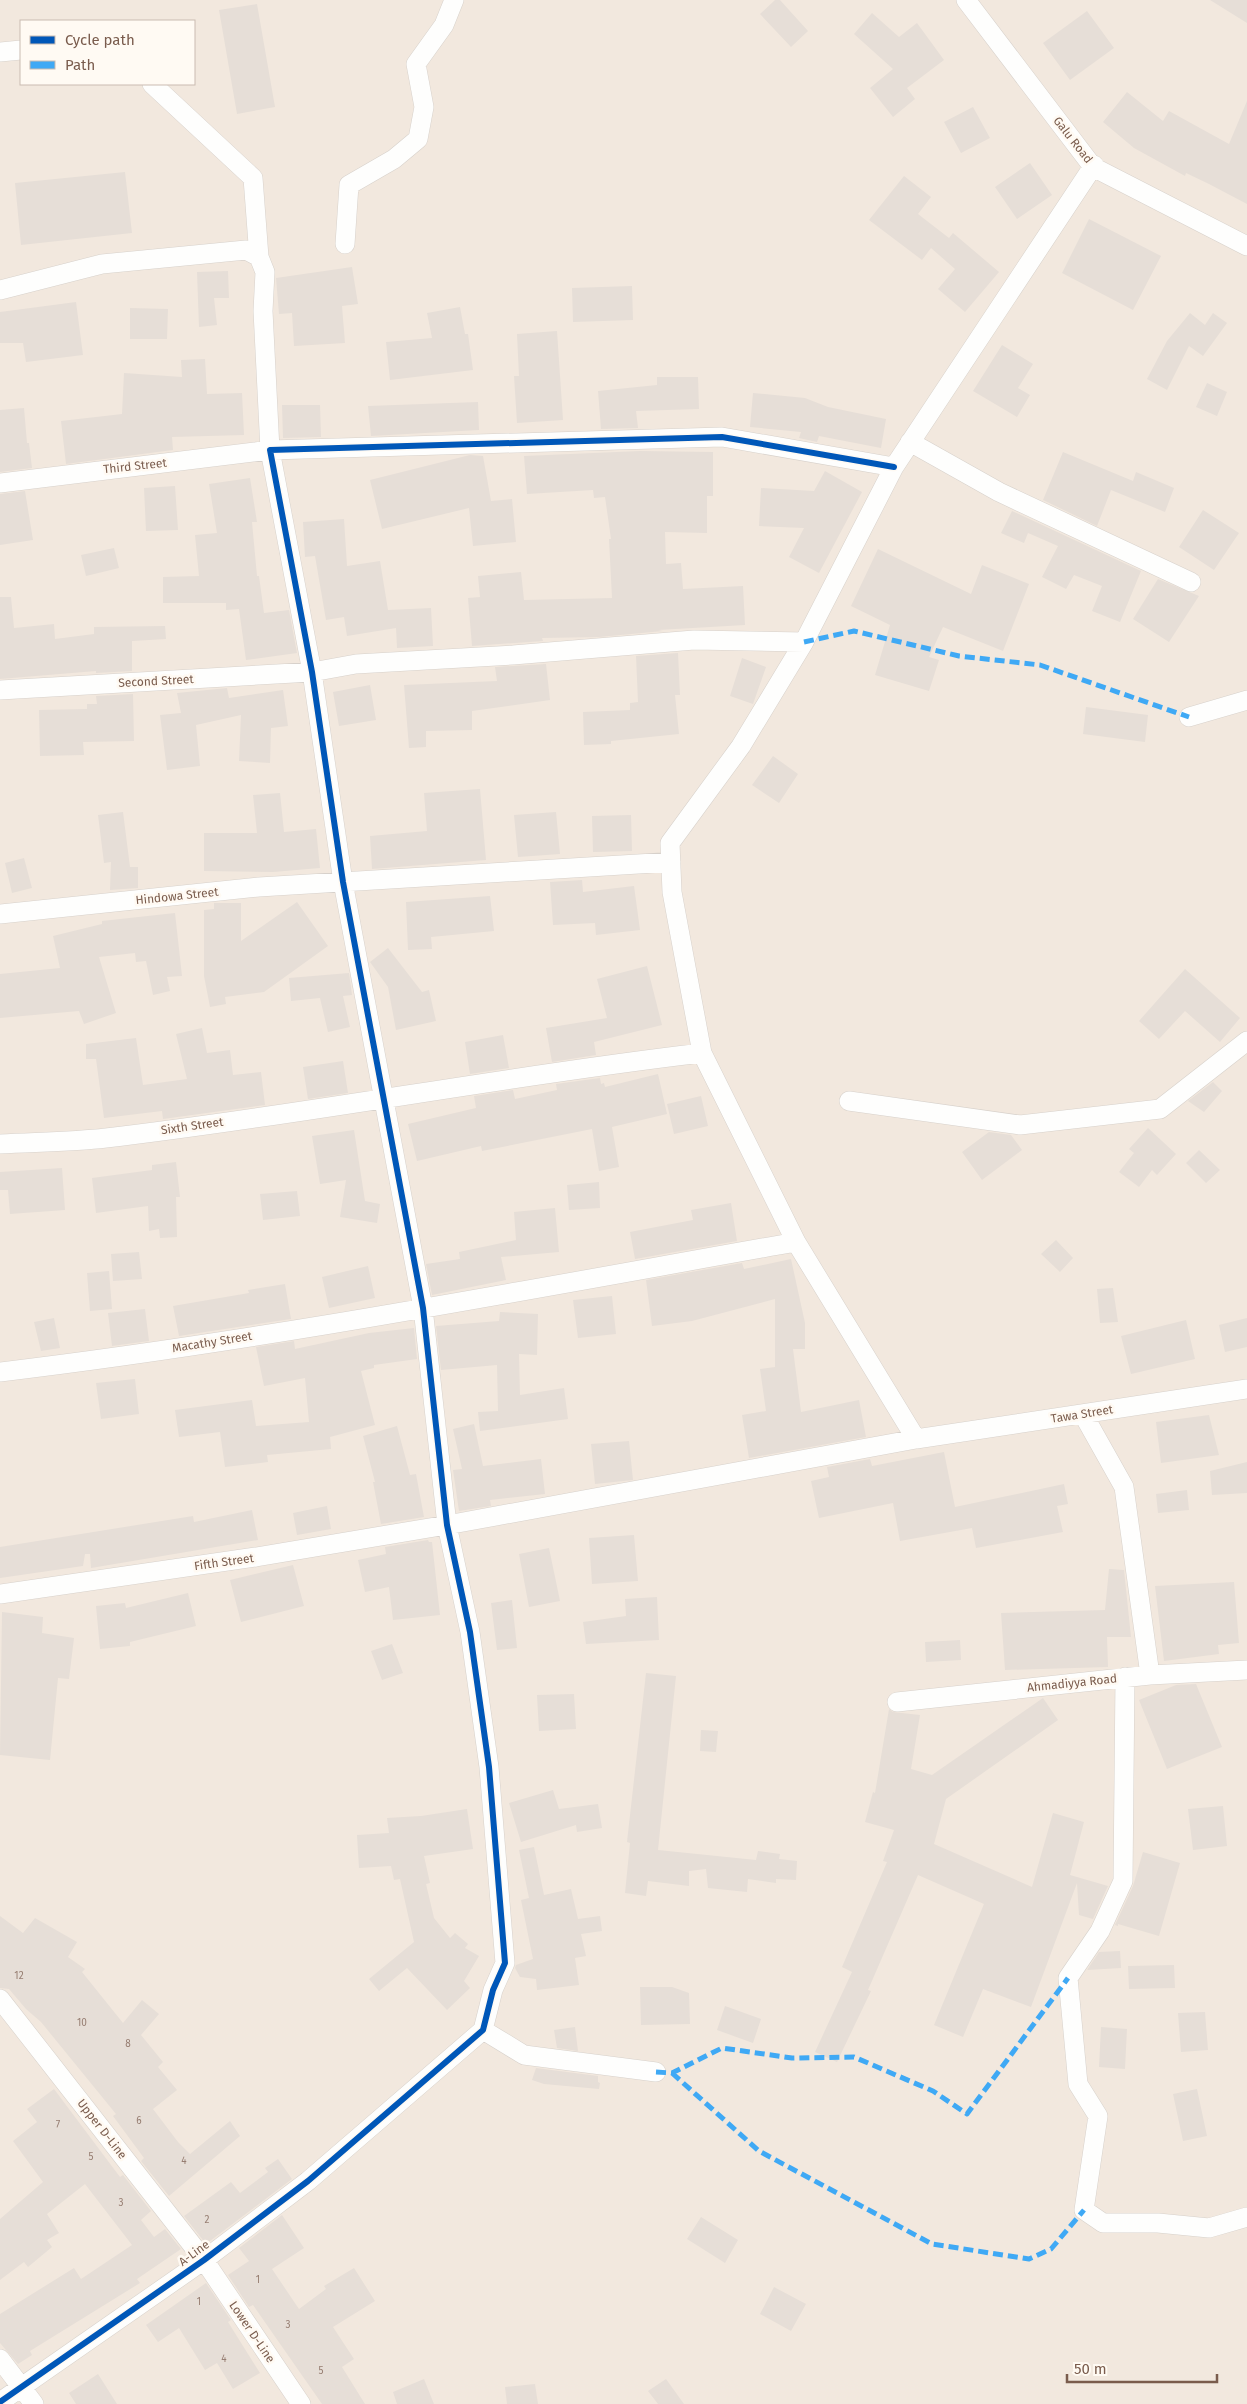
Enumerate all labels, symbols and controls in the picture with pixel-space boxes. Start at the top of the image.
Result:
legend [20,20,195,85]
text: Cycle path [65,31,135,49]
text: Path [65,56,95,74]
street label: Galu Road [1050,114,1096,166]
street label: Third Street [103,456,168,476]
street label: Second Street [118,672,195,690]
street label: Hindowa Street [135,885,220,907]
street label: Sixth Street [160,1115,225,1137]
street label: Macathy Street [171,1329,254,1355]
street label: Tawa Street [1050,1402,1115,1426]
street label: Fifth Street [193,1551,255,1573]
street label: Ahmadiyya Road [1026,1671,1118,1695]
house number: 12 [14,1970,24,1982]
house number: 10 [77,2017,87,2029]
house number: 8 [125,2038,131,2050]
street label: Upper D-Line [74,2096,130,2162]
house number: 6 [136,2115,142,2127]
house number: 7 [56,2119,61,2131]
house number: 5 [88,2151,94,2163]
house number: 4 [181,2155,187,2167]
house number: 3 [119,2197,124,2209]
house number: 2 [205,2214,210,2226]
street label: A-Line [176,2237,212,2269]
house number: 1 [256,2274,260,2286]
house number: 1 [197,2296,201,2308]
street label: Lower D-Line [226,2299,278,2365]
house number: 3 [286,2319,291,2331]
scale bar [1067,2352,1217,2384]
house number: 4 [221,2353,227,2365]
text: 50 m [1074,2360,1107,2378]
house number: 5 [318,2365,324,2377]

